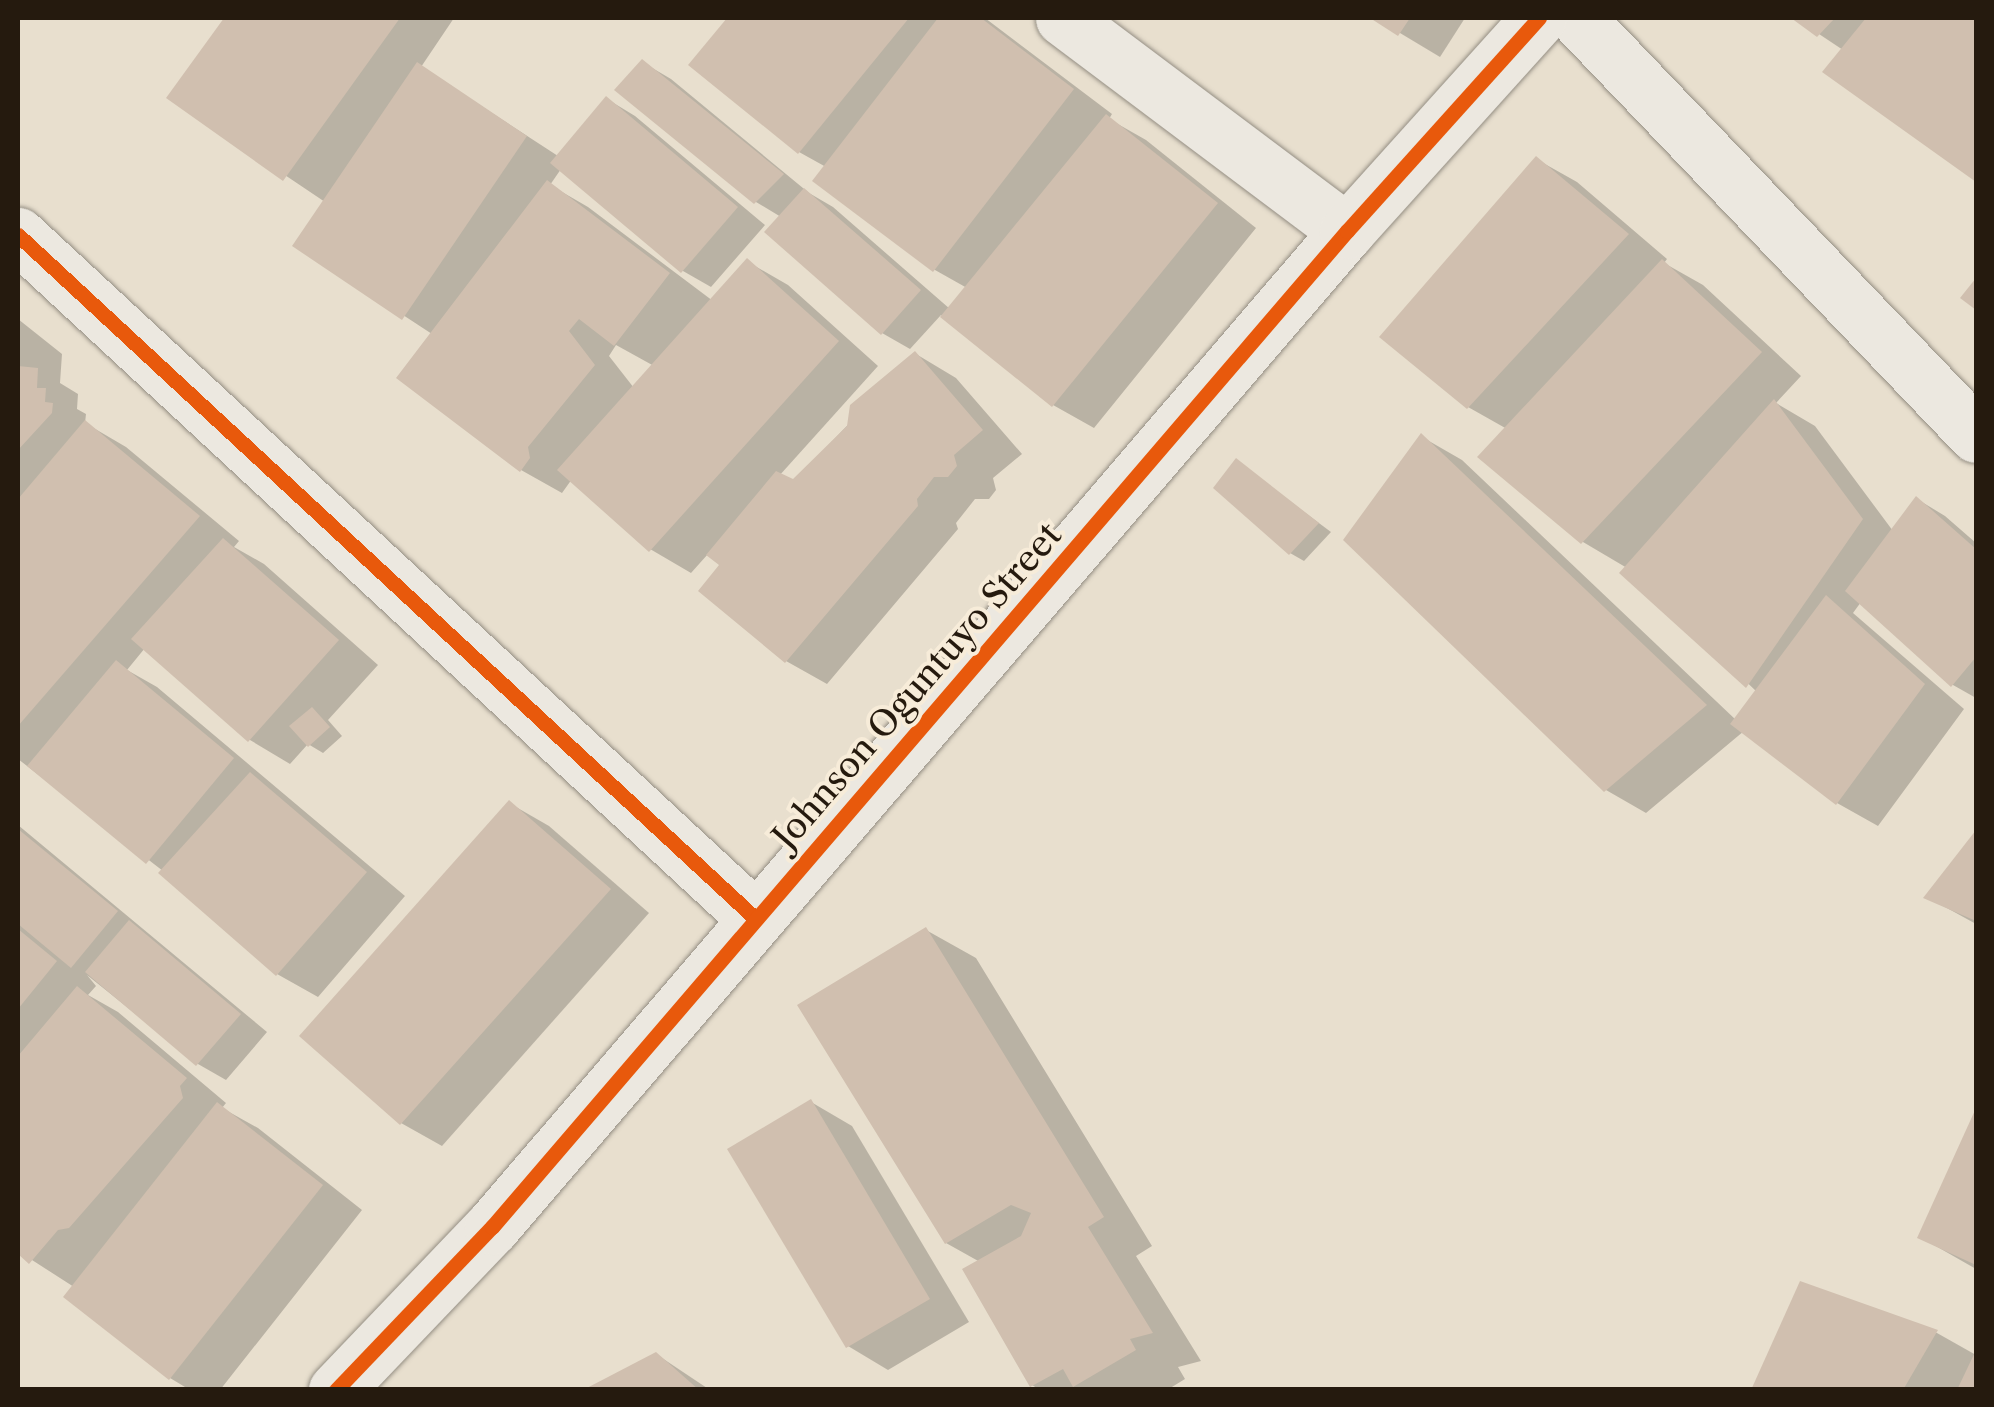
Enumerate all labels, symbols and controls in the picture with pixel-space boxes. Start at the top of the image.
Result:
street label: Johnson Oguntuyo Street [764,514,1070,858]

